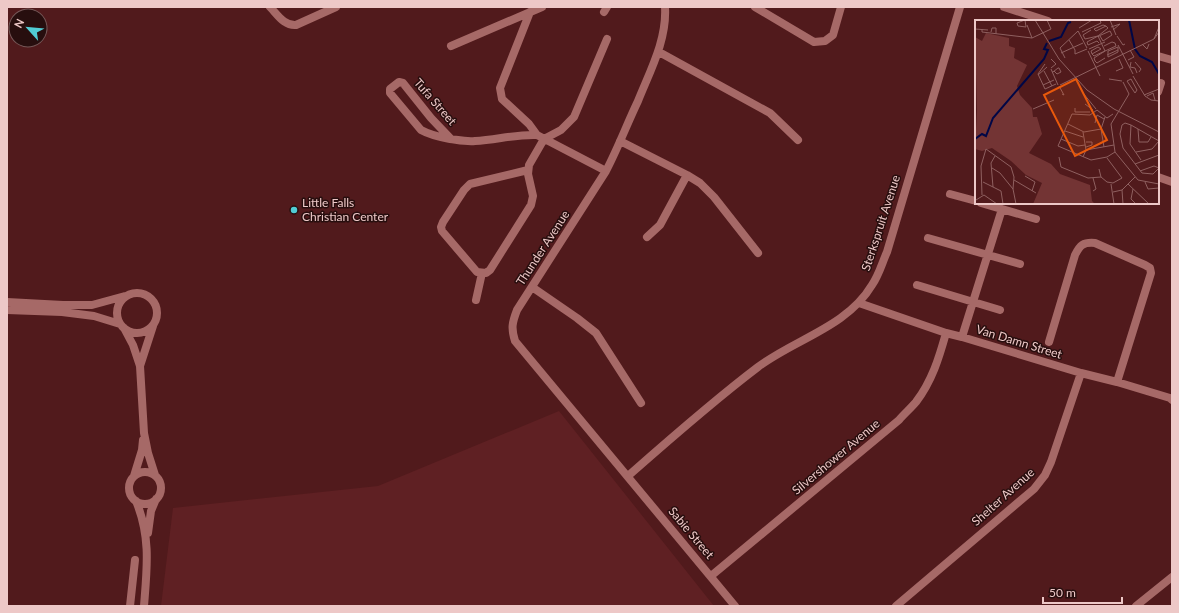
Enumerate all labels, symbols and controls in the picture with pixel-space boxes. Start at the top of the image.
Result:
north arrow [8,8,48,48]
text: N [11,17,26,30]
inset map [975,20,1159,204]
street label: Tufa Street [411,75,460,129]
street label: Sterkspruit Avenue [858,173,903,273]
place label: Little Falls Christian Center [302,195,389,224]
marker: Little Falls Christian Center [289,205,299,215]
street label: Thunder Avenue [513,207,572,288]
street label: Van Damn Street [974,321,1065,362]
street label: Silvershower Avenue [789,416,883,498]
street label: Shelter Avenue [968,464,1037,529]
street label: Sabie Street [665,504,718,562]
scale bar [1043,579,1122,605]
text: 50 m [1049,585,1076,600]

